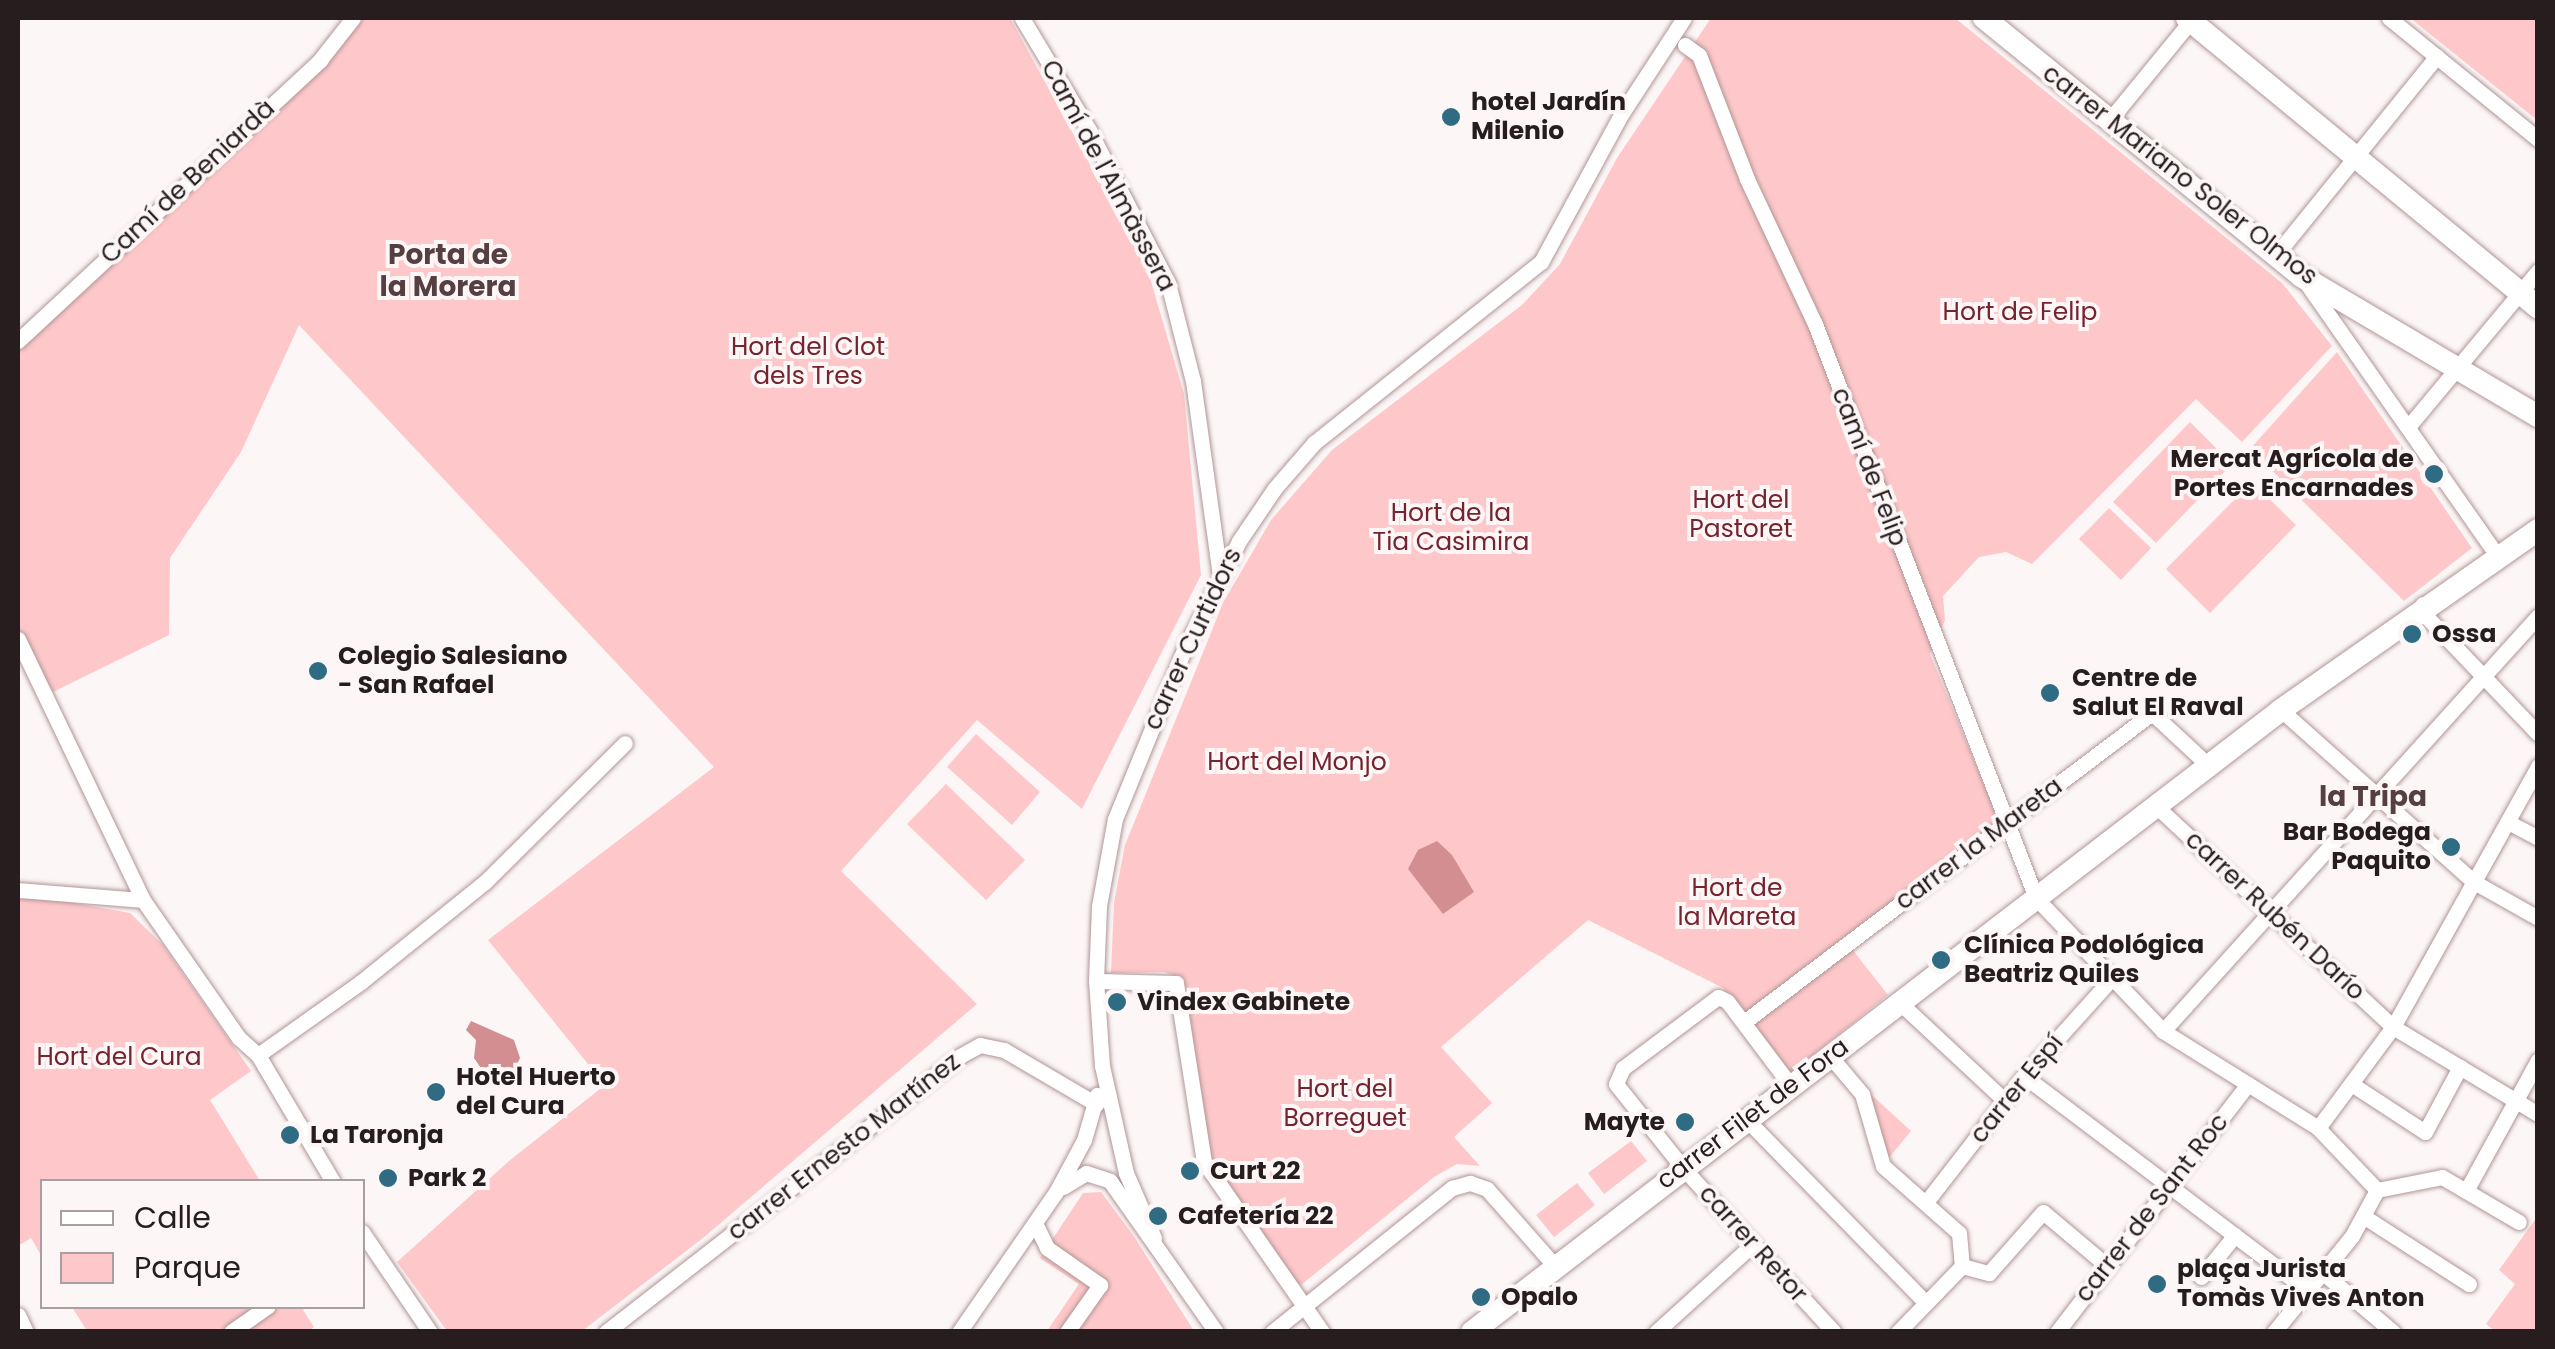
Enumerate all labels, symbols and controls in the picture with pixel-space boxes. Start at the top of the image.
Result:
street label: Camí de l'Almàssera [1034,55,1182,297]
street label: carrer Mariano Soler Olmos [2037,58,2323,292]
place label: hotel Jardín Milenio [1471,88,1626,147]
street label: Camí de Beniardà [95,94,281,270]
marker: hotel Jardín Milenio [1440,106,1462,128]
district label: Porta de la Morera [380,238,516,304]
park label: Hort de Felip [1943,297,2097,327]
park label: Hort del Clot dels Tres [731,333,885,392]
street label: camí de Felip [1825,384,1913,550]
place label: Mercat Agrícola de Portes Encarnades [2170,445,2414,504]
marker: Mercat Agrícola de Portes Encarnades [2423,463,2445,485]
park label: Hort del Pastoret [1689,486,1793,545]
park label: Hort de la Tia Casimira [1373,499,1529,558]
street label: carrer Curtidors [1138,543,1248,735]
place label: Ossa [2432,619,2497,649]
marker: Ossa [2401,623,2423,645]
place label: Colegio Salesiano - San Rafael [338,642,568,701]
marker: Colegio Salesiano - San Rafael [307,660,329,682]
place label: Centre de Salut El Raval [2072,664,2243,723]
marker: Centre de Salut El Raval [2037,680,2063,706]
park label: Hort del Monjo [1207,747,1387,777]
street label: carrer la Mareta [1890,771,2068,917]
district label: la Tripa [2319,780,2427,814]
place label: Bar Bodega Paquito [2283,818,2431,877]
street label: carrer Rubén Darío [2179,825,2371,1007]
marker: Bar Bodega Paquito [2440,836,2462,858]
park label: Hort de la Mareta [1678,874,1796,933]
place label: Clínica Podológica Beatriz Quiles [1964,931,2204,990]
marker: Clínica Podológica Beatriz Quiles [1928,947,1954,973]
place label: Vindex Gabinete [1137,987,1350,1017]
marker: Vindex Gabinete [1106,991,1128,1013]
street label: carrer Espí [1964,1029,2070,1149]
street label: carrer Filet de Fora [1651,1032,1855,1196]
park label: Hort del Cura [36,1042,202,1072]
street label: carrer Ernesto Martínez [722,1047,966,1247]
place label: Hotel Huerto del Cura [456,1063,616,1122]
park label: Hort del Borreguet [1284,1075,1406,1134]
marker: Hotel Huerto del Cura [425,1081,447,1103]
place label: Mayte [1584,1107,1665,1137]
street label: carrer de Sant Roc [2069,1108,2235,1308]
marker: Mayte [1674,1111,1696,1133]
place label: La Taronja [310,1120,444,1150]
marker: La Taronja [279,1124,301,1146]
place label: Curt 22 [1210,1156,1301,1186]
marker: Curt 22 [1179,1160,1201,1182]
place label: Park 2 [408,1163,486,1193]
marker: Park 2 [377,1167,399,1189]
legend [40,1179,365,1309]
street label: carrer Retor [1693,1179,1813,1309]
text: Calle [134,1196,211,1239]
place label: Cafetería 22 [1178,1201,1334,1231]
marker: Cafetería 22 [1147,1205,1169,1227]
text: Parque [134,1246,241,1289]
place label: plaça Jurista Tomàs Vives Anton [2177,1255,2425,1314]
marker: plaça Jurista Tomàs Vives Anton [2146,1273,2168,1295]
place label: Opalo [1501,1282,1578,1312]
marker: Opalo [1470,1286,1492,1308]

